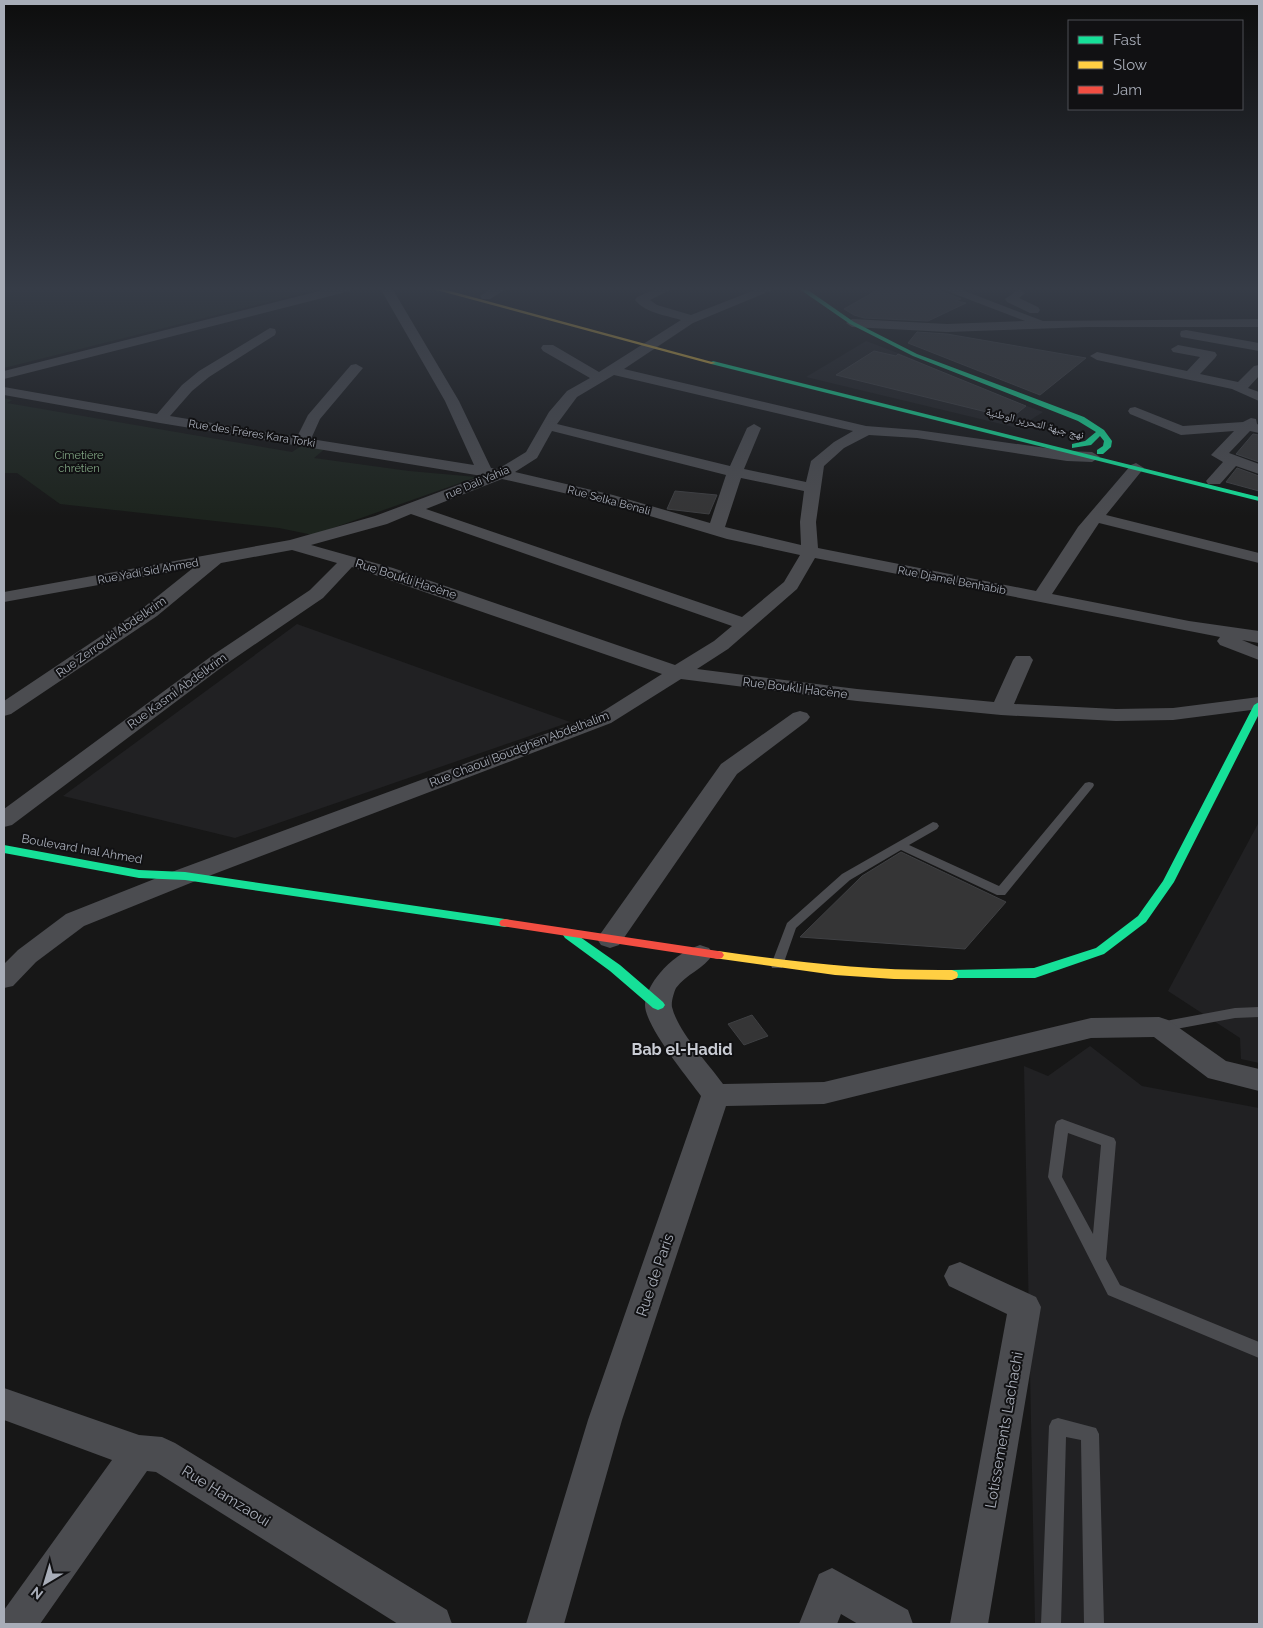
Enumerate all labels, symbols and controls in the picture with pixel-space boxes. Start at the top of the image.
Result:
legend [1068,20,1243,110]
text: Fast [1113,31,1141,49]
text: Slow [1113,56,1147,74]
text: Jam [1113,81,1142,99]
street label: نهج جبهة التحرير الوطنية [984,405,1085,442]
street label: Rue des Fréres Kara Torki [188,417,316,450]
park label: Cimetière chrétien [54,449,104,475]
street label: rue Dali Yahia [443,463,511,502]
street label: Rue Selka Benali [566,483,652,518]
street label: Rue Yadi Sid Ahmed [97,556,200,587]
street label: Rue Boukli Hacène [354,556,458,602]
street label: Rue Djamel Benhabib [897,564,1007,597]
street label: Rue Zerrouki Abdelkrim [53,594,169,680]
street label: Rue Kasmi Abdelkrim [125,650,229,732]
street label: Rue Boukli Hacène [742,675,848,701]
street label: Rue Chaoui Boudghen Abdelhalim [427,708,611,790]
street label: Boulevard Inal Ahmed [20,831,144,867]
district label: Bab el-Hadid [632,1040,732,1059]
street label: Rue de Paris [632,1231,678,1319]
street label: Lotissements Lachachi [981,1350,1027,1510]
street label: Rue Hamzaoui [178,1462,274,1530]
north arrow [20,1558,70,1608]
text: N [28,1584,46,1603]

